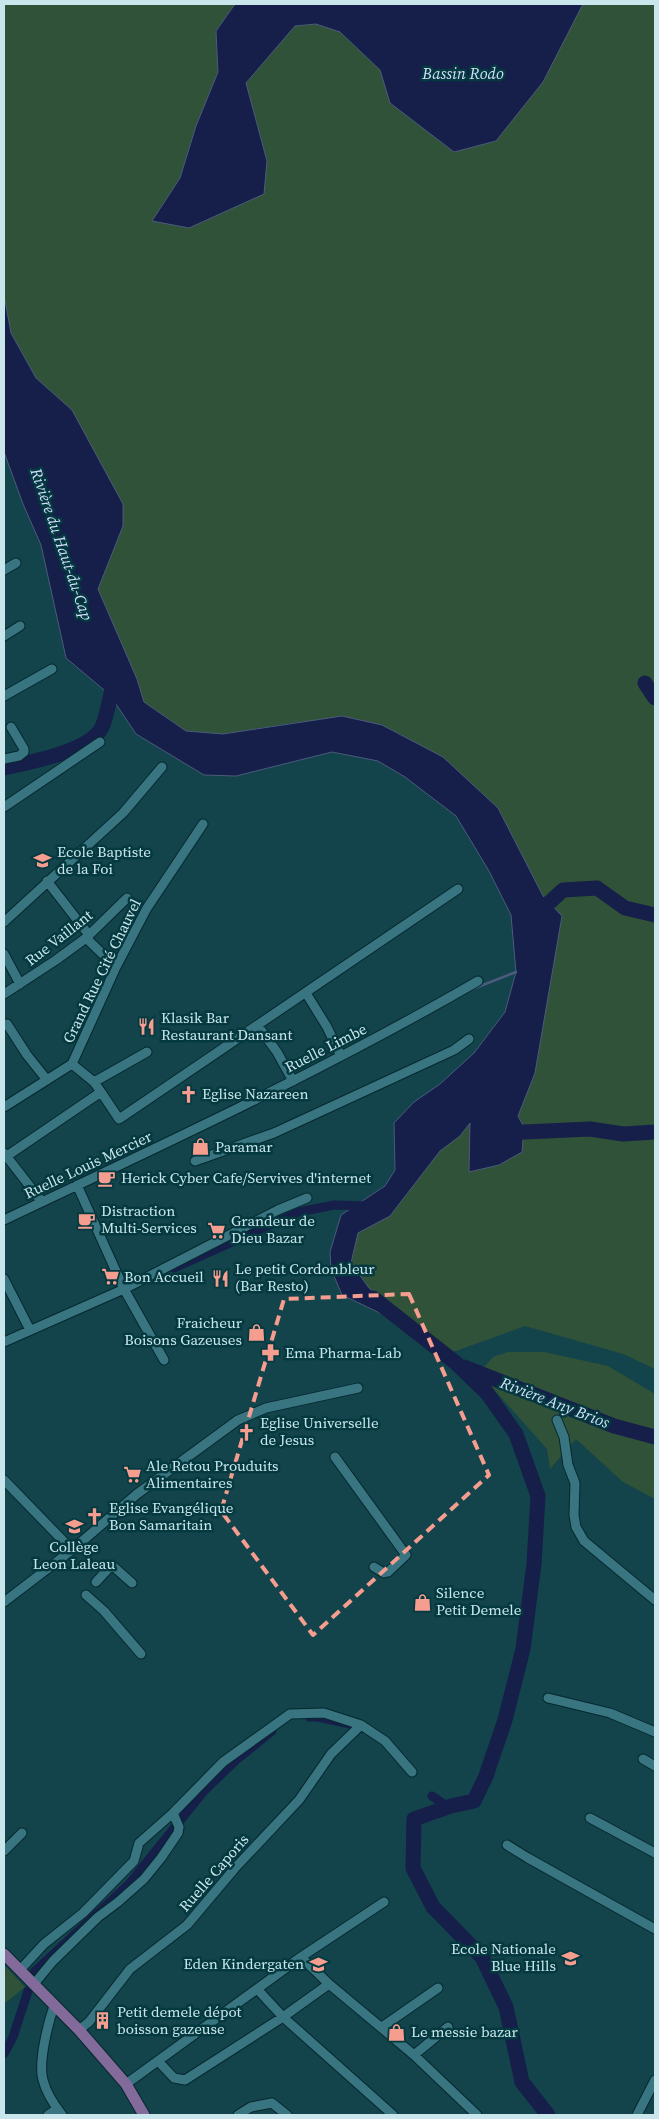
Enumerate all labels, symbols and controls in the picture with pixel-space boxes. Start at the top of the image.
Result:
water label: Bassin Rodo [421,62,504,84]
water label: Rivière du Haut-du-Cap [25,464,98,623]
place label: Ecole Baptiste de la Foi [57,841,151,879]
school or university icon: Ecole Baptiste de la Foi [33,851,53,871]
street label: Grand Rue Cité Chauvel [57,895,146,1046]
street label: Rue Vaillant [21,905,97,971]
place label: Klasik Bar Restaurant Dansant [161,1007,293,1045]
restaurant icon: Klasik Bar Restaurant Dansant [137,1017,157,1037]
street label: Ruelle Limbe [281,1018,371,1077]
place label: Eglise Nazareen [202,1083,309,1104]
church icon: Eglise Nazareen [178,1084,198,1104]
street label: Ruelle Louis Mercier [20,1125,156,1203]
place label: Paramar [215,1136,273,1157]
shop icon: Paramar [191,1137,211,1157]
place label: Herick Cyber Cafe/Servives d'internet [121,1167,371,1188]
cafe icon: Herick Cyber Cafe/Servives d'internet [97,1168,117,1188]
place label: Distraction Multi-Services [101,1200,197,1238]
cafe icon: Distraction Multi-Services [77,1210,97,1230]
place label: Grandeur de Dieu Bazar [231,1210,315,1248]
supermarket icon: Grandeur de Dieu Bazar [207,1220,227,1240]
place label: Le petit Cordonbleur (Bar Resto) [235,1258,375,1296]
place label: Bon Accueil [124,1266,204,1287]
supermarket icon: Bon Accueil [100,1267,120,1287]
restaurant icon: Le petit Cordonbleur (Bar Resto) [211,1268,231,1288]
place label: Fraicheur Boisons Gazeuses [124,1312,243,1350]
shop icon: Fraicheur Boisons Gazeuses [246,1322,266,1342]
place label: Ema Pharma-Lab [285,1342,401,1363]
pharmacy icon: Ema Pharma-Lab [261,1343,281,1363]
water label: Rivière Any Brios [496,1371,613,1433]
place label: Eglise Universelle de Jesus [260,1412,379,1450]
church icon: Eglise Universelle de Jesus [236,1422,256,1442]
place label: Ale Retou Prouduits Alimentaires [146,1455,279,1493]
supermarket icon: Ale Retou Prouduits Alimentaires [122,1465,142,1485]
place label: Eglise Evangélique Bon Samaritain [109,1497,234,1535]
church icon: Eglise Evangélique Bon Samaritain [85,1507,105,1527]
school or university icon: Collège Leon Laleau [64,1516,84,1536]
place label: Collège Leon Laleau [33,1536,115,1574]
place label: Silence Petit Demele [436,1582,522,1620]
shop icon: Silence Petit Demele [412,1592,432,1612]
street label: Ruelle Caporis [174,1829,253,1916]
place label: Ecole Nationale Blue Hills [451,1938,556,1976]
school or university icon: Ecole Nationale Blue Hills [560,1948,580,1968]
place label: Eden Kindergaten [184,1953,304,1974]
school or university icon: Eden Kindergaten [308,1954,328,1974]
place label: Petit demele dépot boisson gazeuse [117,2001,242,2039]
building icon: Petit demele dépot boisson gazeuse [93,2011,113,2031]
place label: Le messie bazar [411,2021,519,2042]
shop icon: Le messie bazar [387,2022,407,2042]

